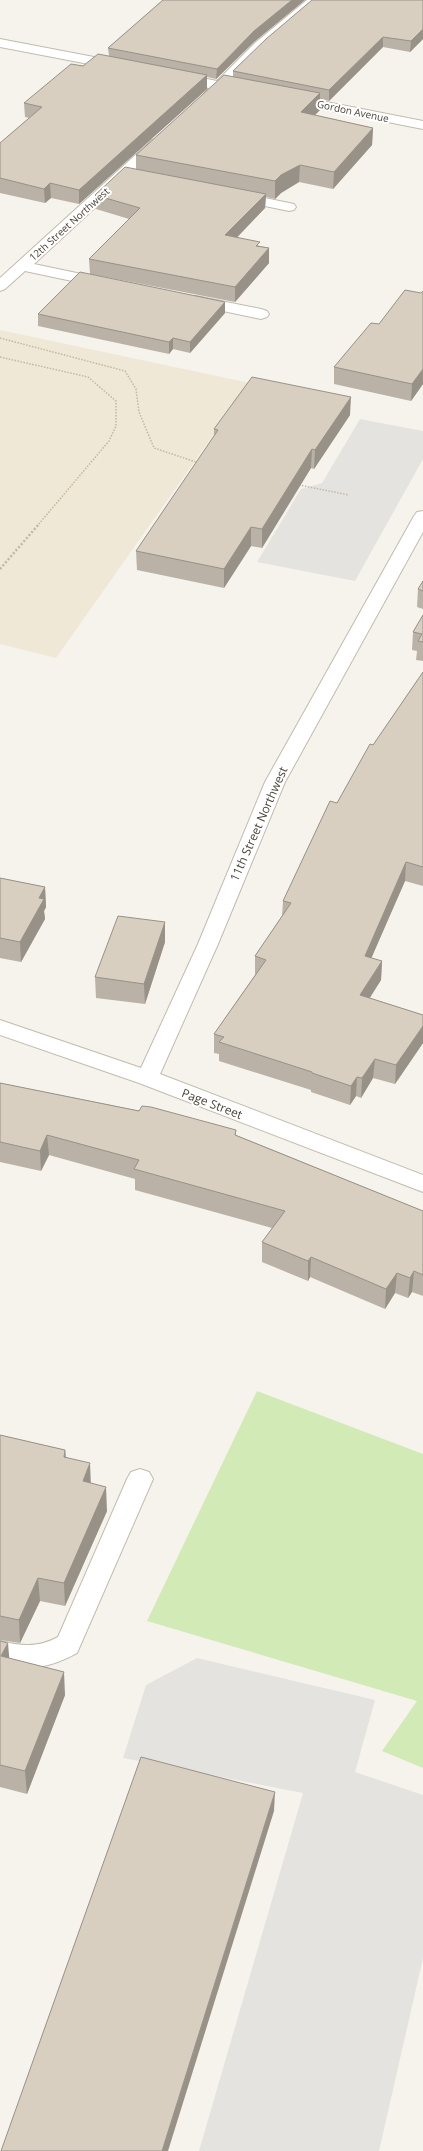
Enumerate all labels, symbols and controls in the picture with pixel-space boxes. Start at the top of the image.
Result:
street label: Gordon Avenue [316,97,391,126]
street label: 12th Street Northwest [26,184,112,264]
street label: 11th Street Northwest [226,764,292,884]
street label: Page Street [179,1084,245,1123]

